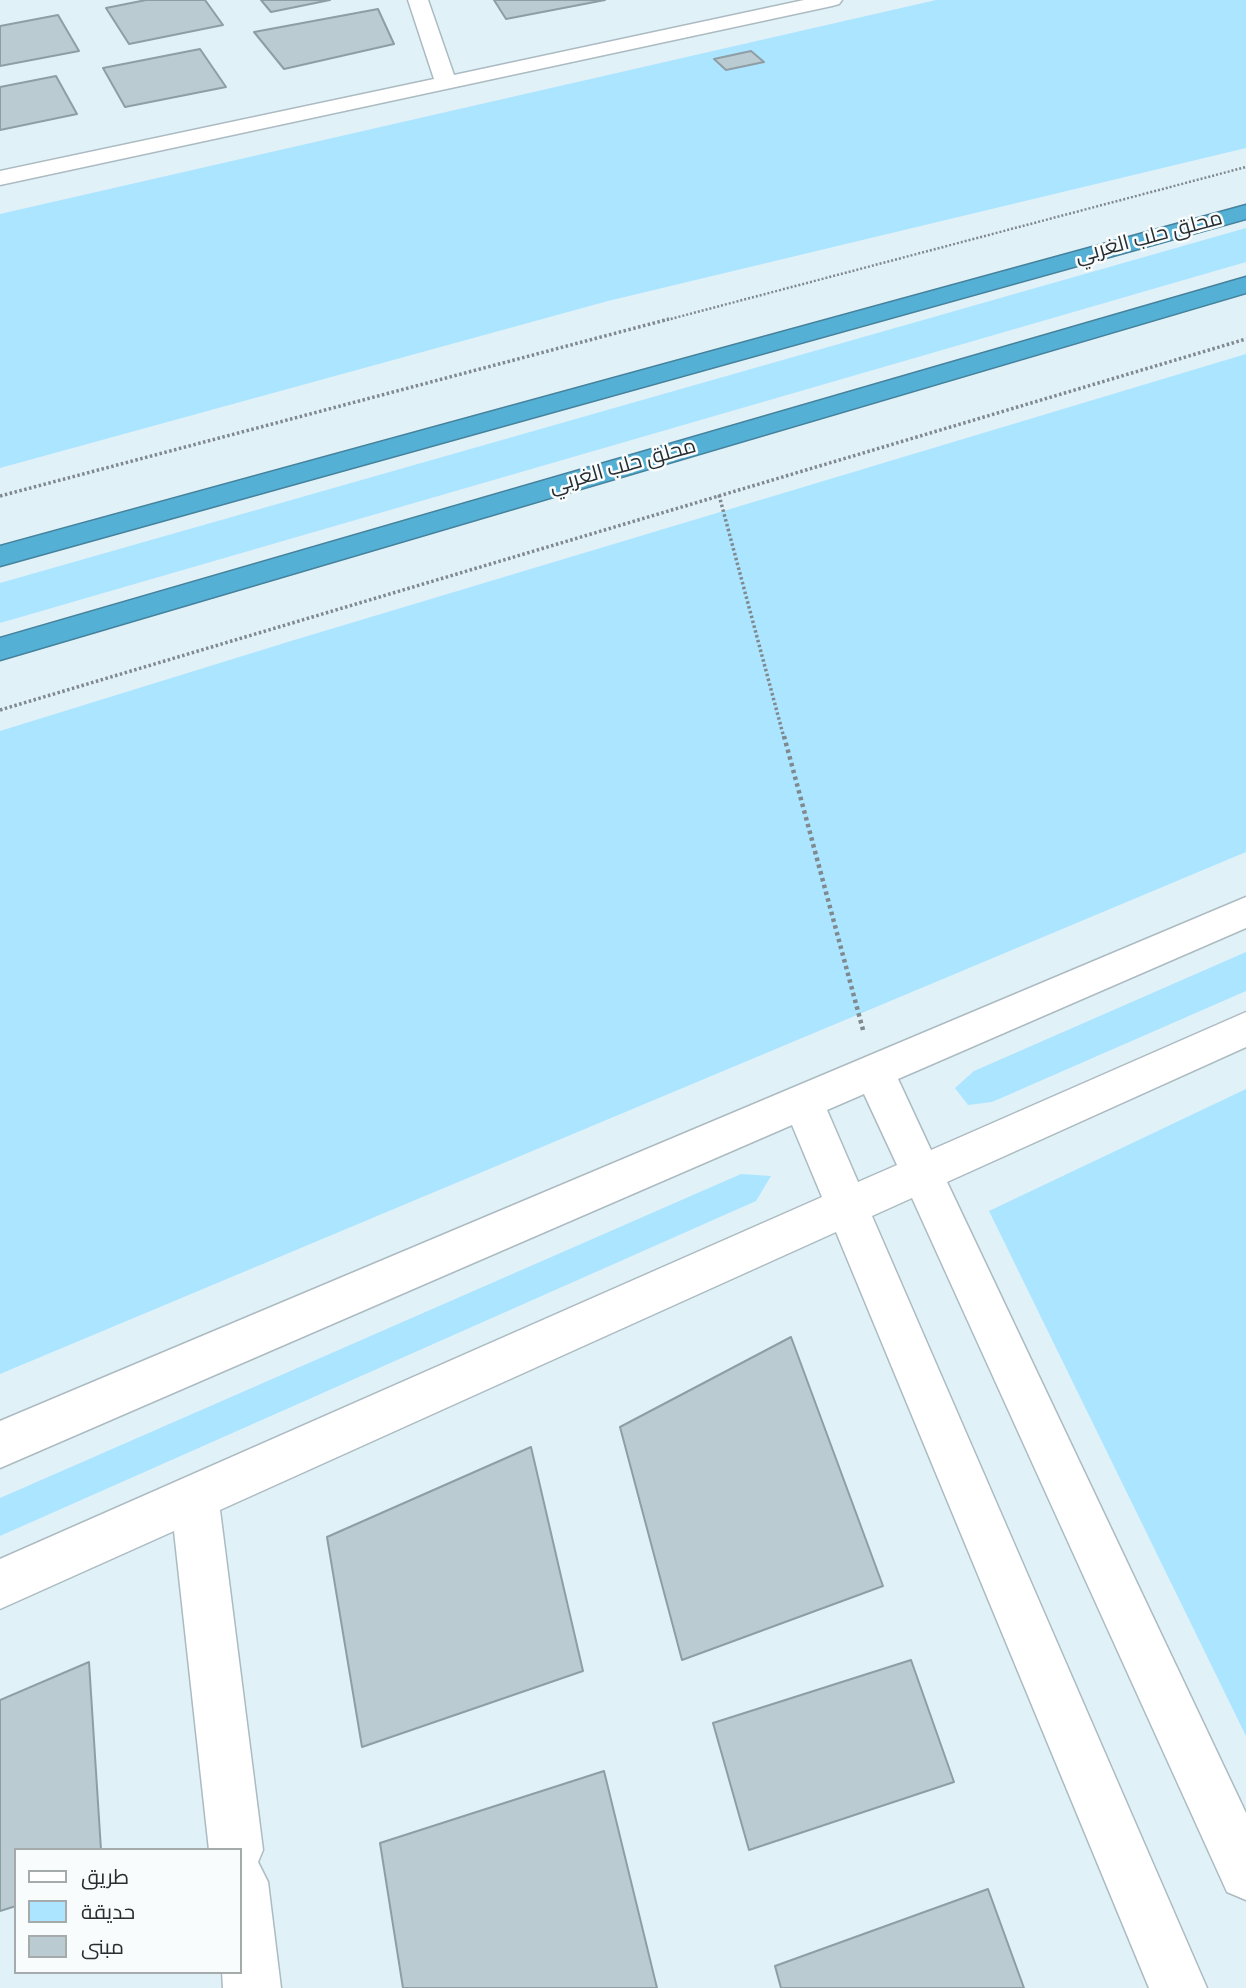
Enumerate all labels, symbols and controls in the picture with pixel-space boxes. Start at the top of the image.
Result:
street label: محلق حلب الغربي [1073,206,1225,270]
street label: محلق حلب الغربي [547,434,699,500]
legend [14,1848,242,1974]
text: طريق [81,1865,129,1889]
text: حديقة [81,1900,135,1924]
text: مبنى [81,1935,124,1959]

